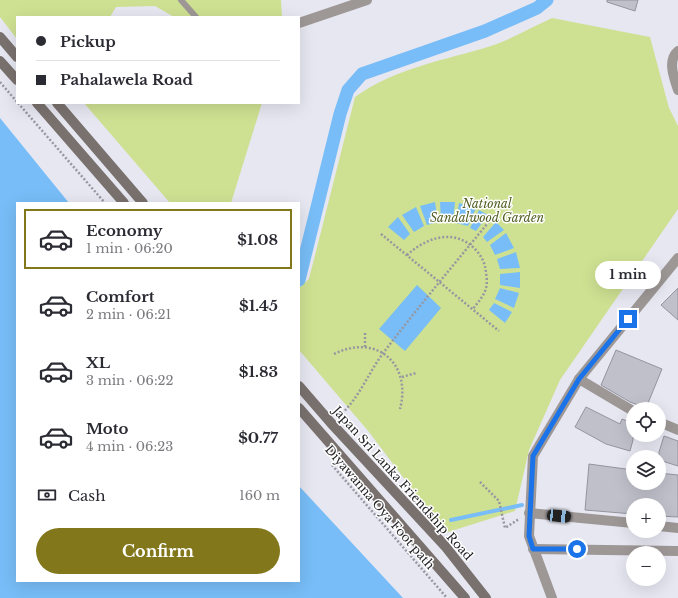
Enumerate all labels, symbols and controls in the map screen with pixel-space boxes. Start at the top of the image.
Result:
text: Pickup [60,32,116,51]
text: Pahalawela Road [60,70,193,89]
park label: National Sandalwood Garden [430,196,544,225]
icon: car [38,221,74,257]
text: Economy [86,221,163,240]
text: $1.08 [237,230,278,249]
text: 1 min · 06:20 [86,240,173,257]
callout: 1 min [595,261,661,289]
text: 1 min [609,266,647,283]
icon: car [38,287,74,323]
text: Comfort [86,287,154,306]
text: $1.45 [239,296,278,315]
text: 2 min · 06:21 [86,306,171,323]
route end [619,310,637,328]
icon: car [38,353,74,389]
text: XL [86,353,110,372]
text: $1.83 [239,362,278,381]
text: 3 min · 06:22 [86,372,174,389]
street label: Japan Sri Lanka Friendship Road [329,402,476,563]
map controls [626,402,666,586]
button: locate [626,402,666,442]
icon: car [38,419,74,455]
text: Moto [86,419,128,438]
text: $0.77 [238,428,278,447]
text: 4 min · 06:23 [86,438,173,455]
street label: Diyawanna Oya Foot path [322,442,438,572]
button: layers [626,450,666,490]
icon: cash [36,484,58,506]
text: Cash [68,486,105,505]
text: 160 m [239,487,280,504]
button: + [626,498,666,538]
car [546,509,572,523]
button: Confirm [36,528,280,574]
route start [568,540,586,558]
button: − [626,546,666,586]

